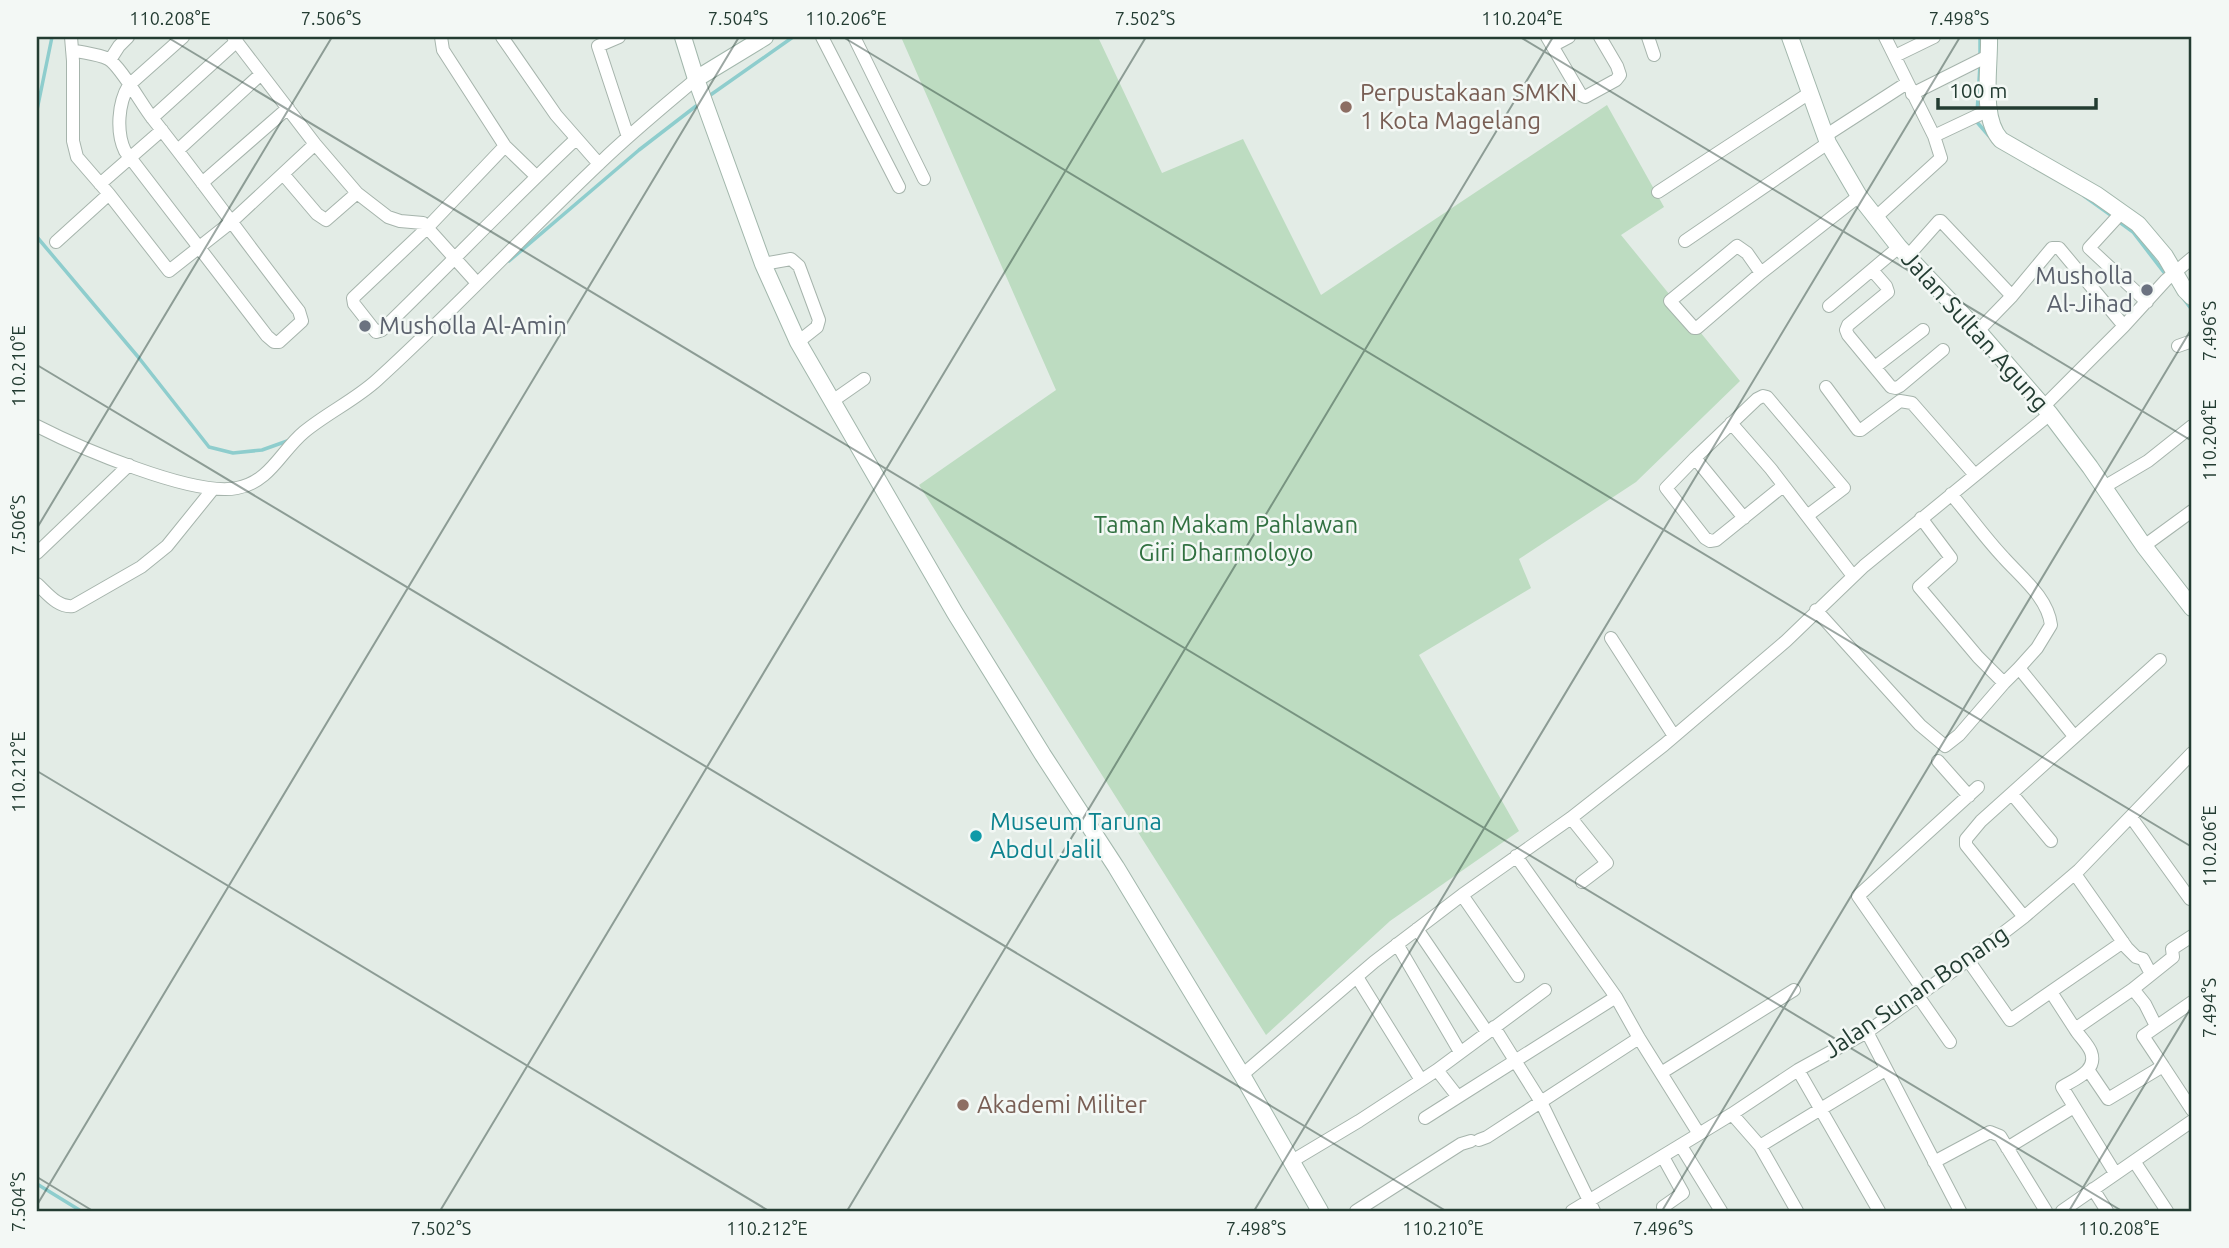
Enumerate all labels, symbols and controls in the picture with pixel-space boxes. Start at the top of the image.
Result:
text: 110.208°E [129,8,211,28]
text: 7.506°S [301,8,361,28]
text: 7.504°S [708,8,768,28]
text: 110.206°E [805,8,887,28]
text: 7.502°S [1115,8,1175,28]
text: 110.204°E [1481,8,1563,28]
text: 7.498°S [1929,8,1989,28]
scale bar [1938,66,2096,110]
text: 100 m [1949,78,2007,102]
place label: Perpustakaan SMKN 1 Kota Magelang [1360,79,1577,134]
marker: Perpustakaan SMKN 1 Kota Magelang [1338,99,1354,115]
street label: Jalan Sultan Agung [1896,245,2054,416]
place label: Musholla Al-Jihad [2035,262,2133,317]
marker: Musholla Al-Jihad [2139,282,2155,298]
text: 7.496°S [2199,301,2219,361]
place label: Musholla Al-Amin [379,312,567,339]
marker: Musholla Al-Amin [357,318,373,334]
text: 110.210°E [8,325,28,407]
text: 110.204°E [2199,399,2219,481]
text: 7.506°S [8,495,28,555]
park label: Taman Makam Pahlawan Giri Dharmoloyo [1094,511,1358,566]
text: 110.212°E [8,731,28,813]
text: 110.206°E [2199,805,2219,887]
place label: Museum Taruna Abdul Jalil [990,808,1162,863]
marker: Museum Taruna Abdul Jalil [968,828,984,844]
street label: Jalan Sunan Bonang [1818,920,2013,1063]
text: 7.494°S [2199,978,2219,1038]
place label: Akademi Militer [977,1091,1147,1118]
marker: Akademi Militer [955,1097,971,1113]
text: 7.504°S [8,1172,28,1232]
text: 7.502°S [411,1218,471,1238]
text: 110.212°E [726,1218,808,1238]
text: 7.498°S [1226,1218,1286,1238]
text: 110.210°E [1402,1218,1484,1238]
text: 7.496°S [1633,1218,1693,1238]
text: 110.208°E [2078,1218,2160,1238]

